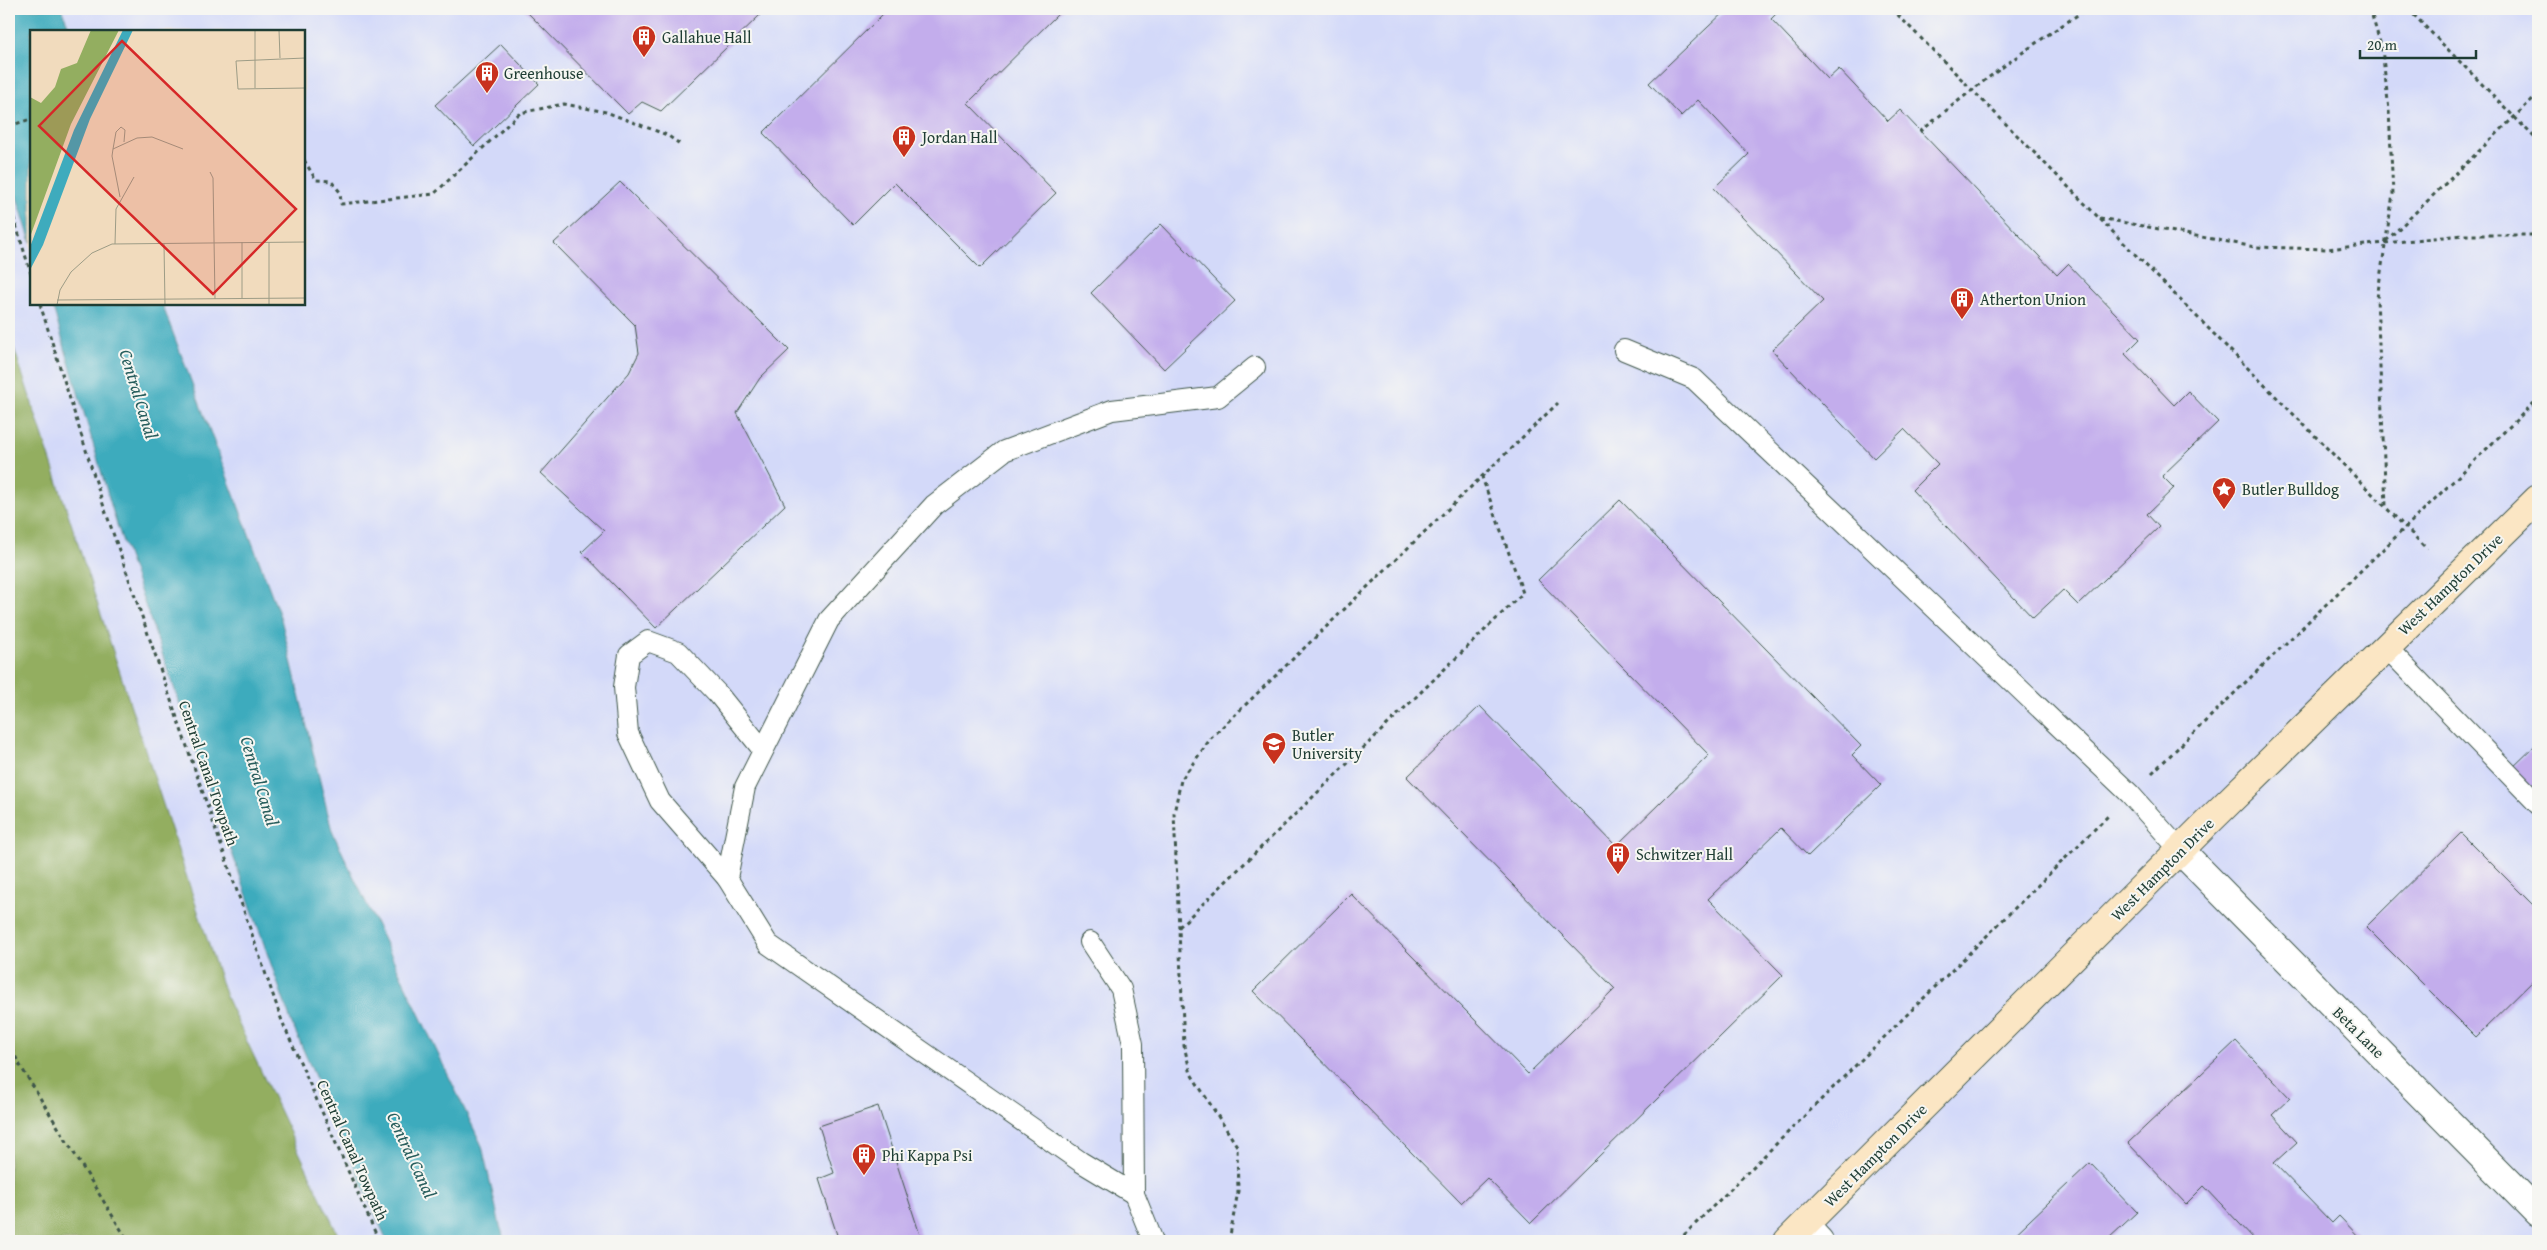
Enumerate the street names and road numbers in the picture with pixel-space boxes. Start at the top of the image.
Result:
street label: West Hampton Drive [2392,527,2508,641]
street label: Central Canal Towpath [173,697,245,849]
street label: West Hampton Drive [2105,812,2219,926]
street label: Beta Lane [2327,1000,2391,1064]
street label: Central Canal Towpath [311,1076,395,1224]
street label: West Hampton Drive [1818,1098,1932,1212]

